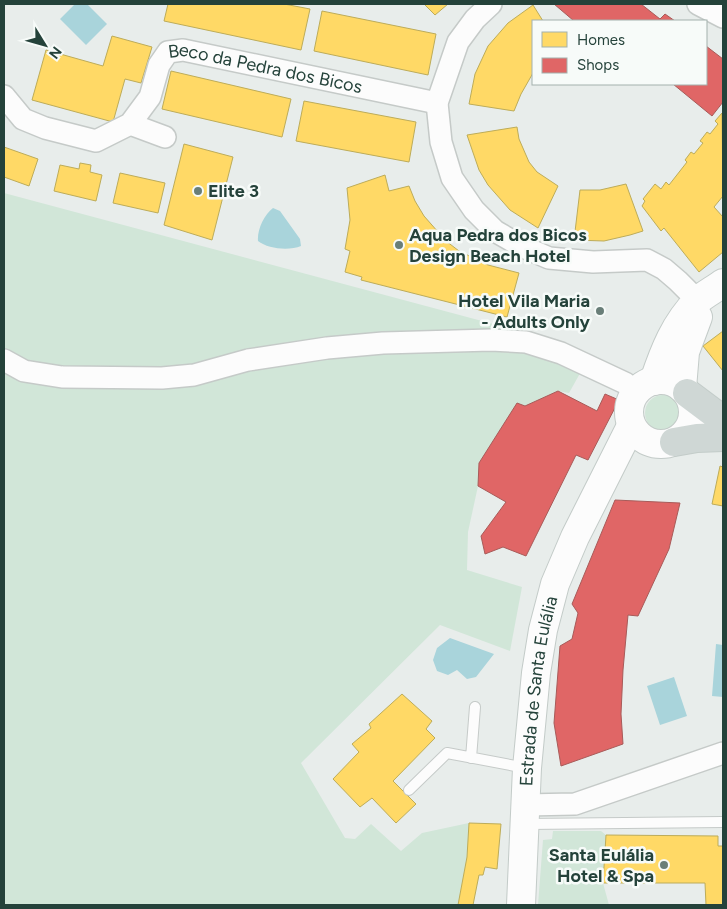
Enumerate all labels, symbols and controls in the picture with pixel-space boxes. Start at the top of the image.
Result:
north arrow [20,20,70,70]
legend [532,20,707,85]
text: Homes [577,31,625,49]
street label: Beco da Pedra dos Bicos [167,38,364,98]
text: N [45,43,65,62]
text: Shops [577,56,619,74]
place label: Elite 3 [208,180,259,202]
marker: Elite 3 [192,185,204,197]
place label: Aqua Pedra dos Bicos Design Beach Hotel [409,224,587,267]
marker: Aqua Pedra dos Bicos Design Beach Hotel [393,239,405,251]
place label: Hotel Vila Maria - Adults Only [458,290,591,333]
marker: Hotel Vila Maria - Adults Only [594,305,606,317]
street label: Estrada de Santa Eulália [515,593,562,787]
place label: Santa Eulália Hotel & Spa [549,844,654,887]
marker: Santa Eulália Hotel & Spa [658,859,670,871]

